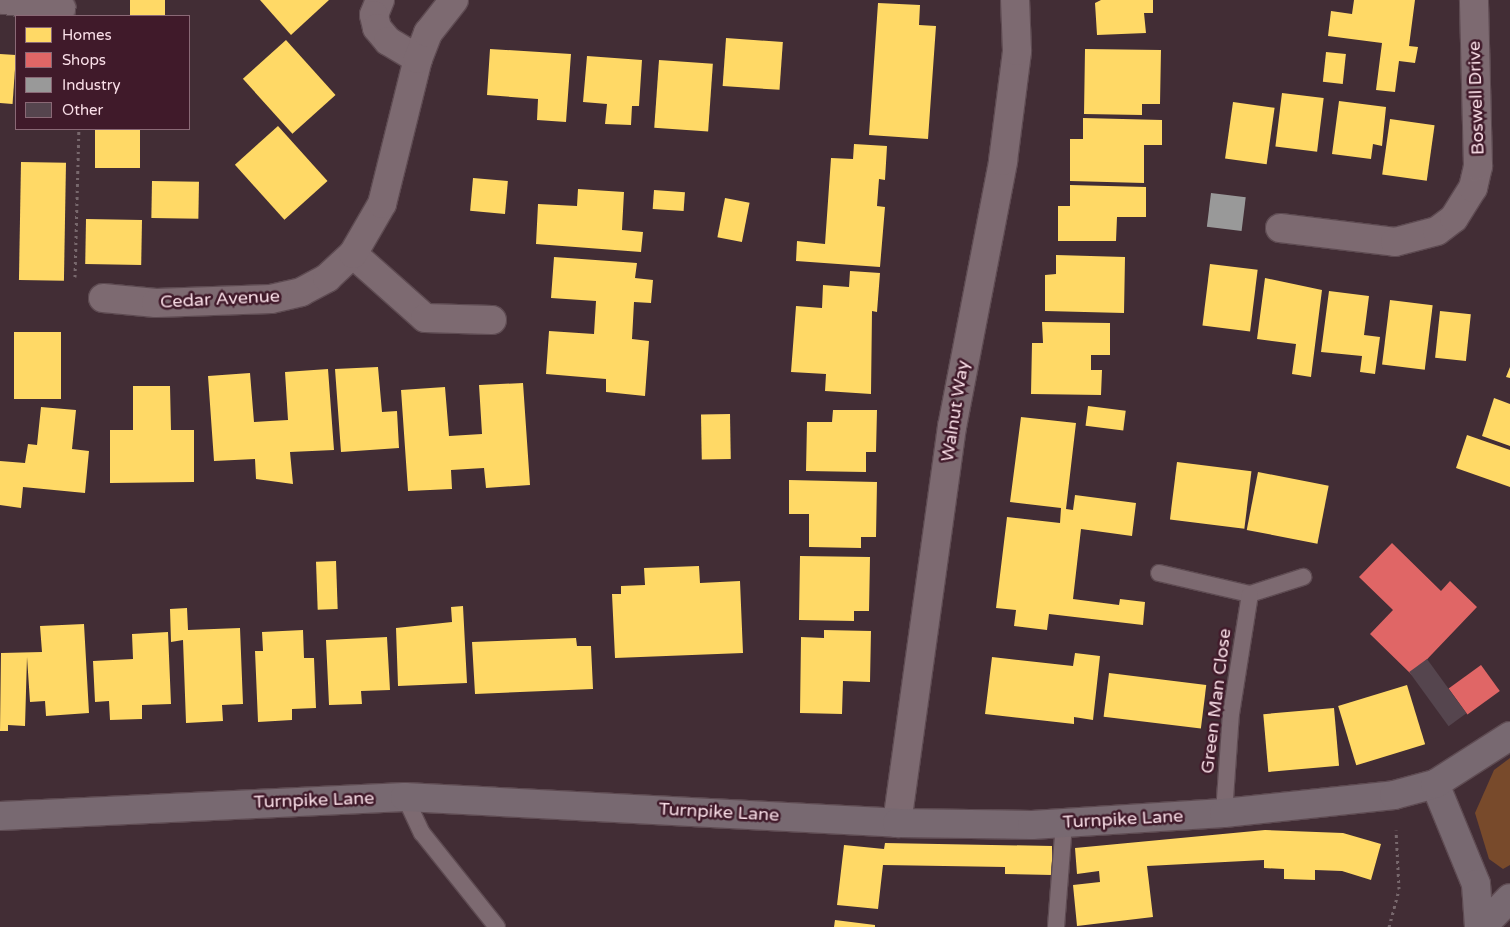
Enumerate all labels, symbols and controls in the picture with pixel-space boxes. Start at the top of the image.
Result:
legend [15,15,190,130]
text: Homes [62,26,112,44]
street label: Boswell Drive [1463,41,1489,155]
text: Shops [62,51,106,69]
text: Industry [62,76,121,94]
text: Other [62,101,103,119]
street label: Cedar Avenue [160,285,280,313]
street label: Walnut Way [936,359,974,463]
street label: Green Man Close [1196,627,1236,775]
street label: Turnpike Lane [253,787,375,813]
street label: Turnpike Lane [658,798,780,826]
street label: Turnpike Lane [1062,805,1184,833]

